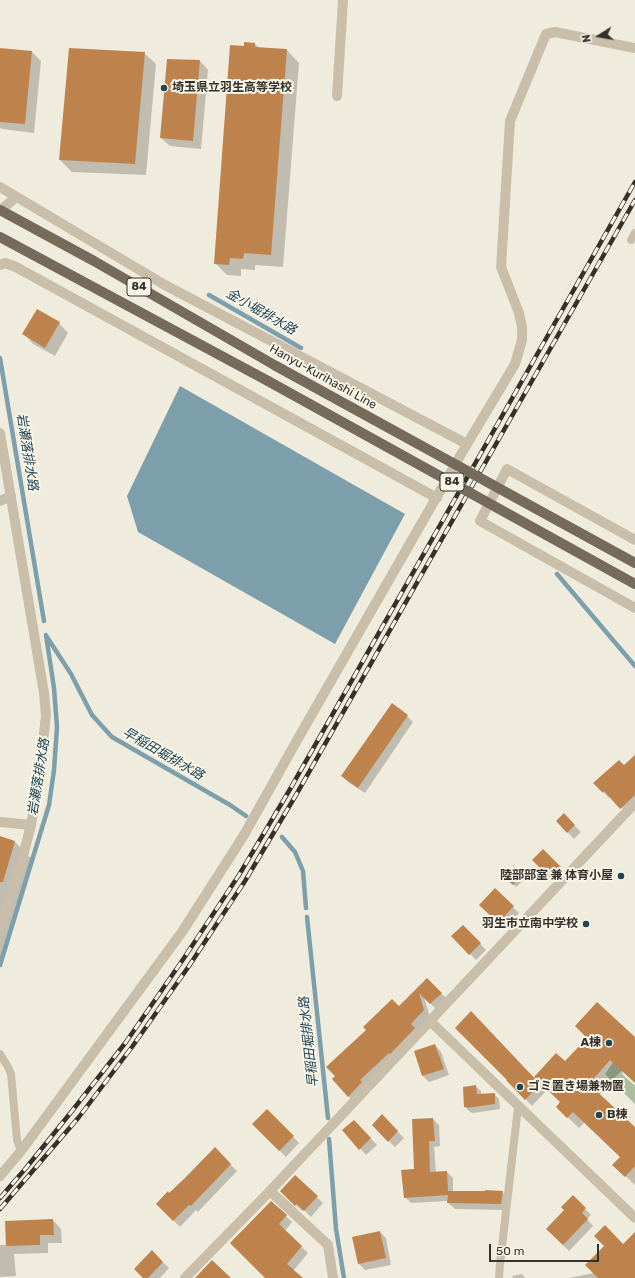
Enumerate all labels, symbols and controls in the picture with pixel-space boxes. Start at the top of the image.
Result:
north arrow [579,16,619,56]
text: N [580,33,594,44]
place label: 埼玉県立羽生高等学校 [172,81,292,95]
marker: 埼玉県立羽生高等学校 [159,83,169,93]
road number: 84 [127,278,151,296]
water label: 金小堀排水路 [223,286,299,338]
street label: Hanyu-Kurihashi Line [267,342,379,412]
water label: 岩瀬落排水路 [13,412,41,492]
road number: 84 [440,473,464,491]
water label: 早稲田堀排水路 [120,724,206,784]
water label: 岩瀬落排水路 [25,737,53,817]
place label: 陸部部室 兼 体育小屋 [500,869,613,883]
marker: 陸部部室 兼 体育小屋 [616,871,626,881]
place label: 羽生市立南中学校 [482,917,578,931]
marker: 羽生市立南中学校 [581,919,591,929]
water label: 早稲田堀排水路 [296,996,322,1088]
place label: A棟 [580,1036,601,1050]
marker: A棟 [604,1038,614,1048]
place label: ゴミ置き場兼物置 [528,1080,624,1094]
marker: ゴミ置き場兼物置 [515,1082,525,1092]
place label: B棟 [607,1108,627,1122]
marker: B棟 [594,1110,604,1120]
scale bar [491,1236,601,1262]
text: 50 m [496,1244,524,1258]

